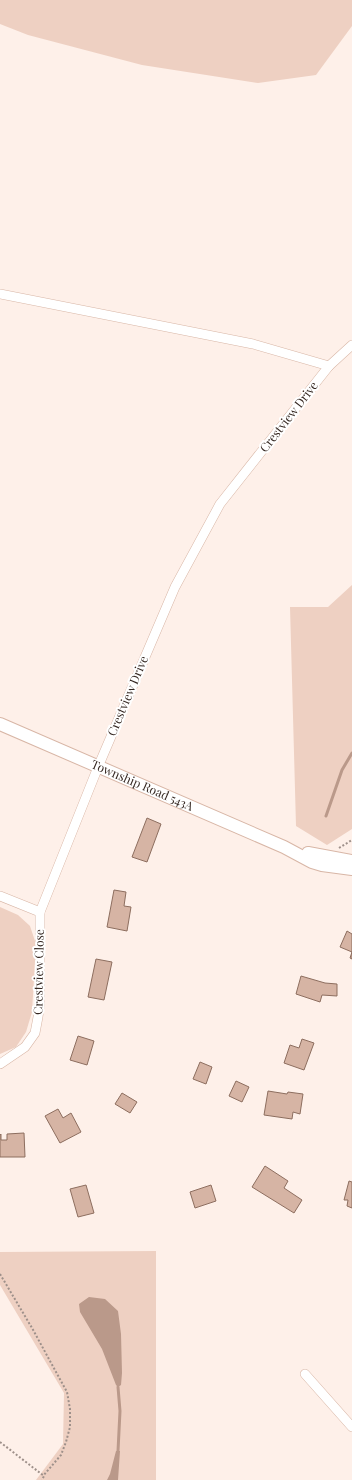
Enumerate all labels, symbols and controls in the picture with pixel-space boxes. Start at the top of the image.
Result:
street label: Crestview Drive [256,378,321,455]
street label: Crestview Drive [103,653,151,738]
street label: Township Road 543A [89,756,197,814]
street label: Crestview Close [29,929,47,1015]

